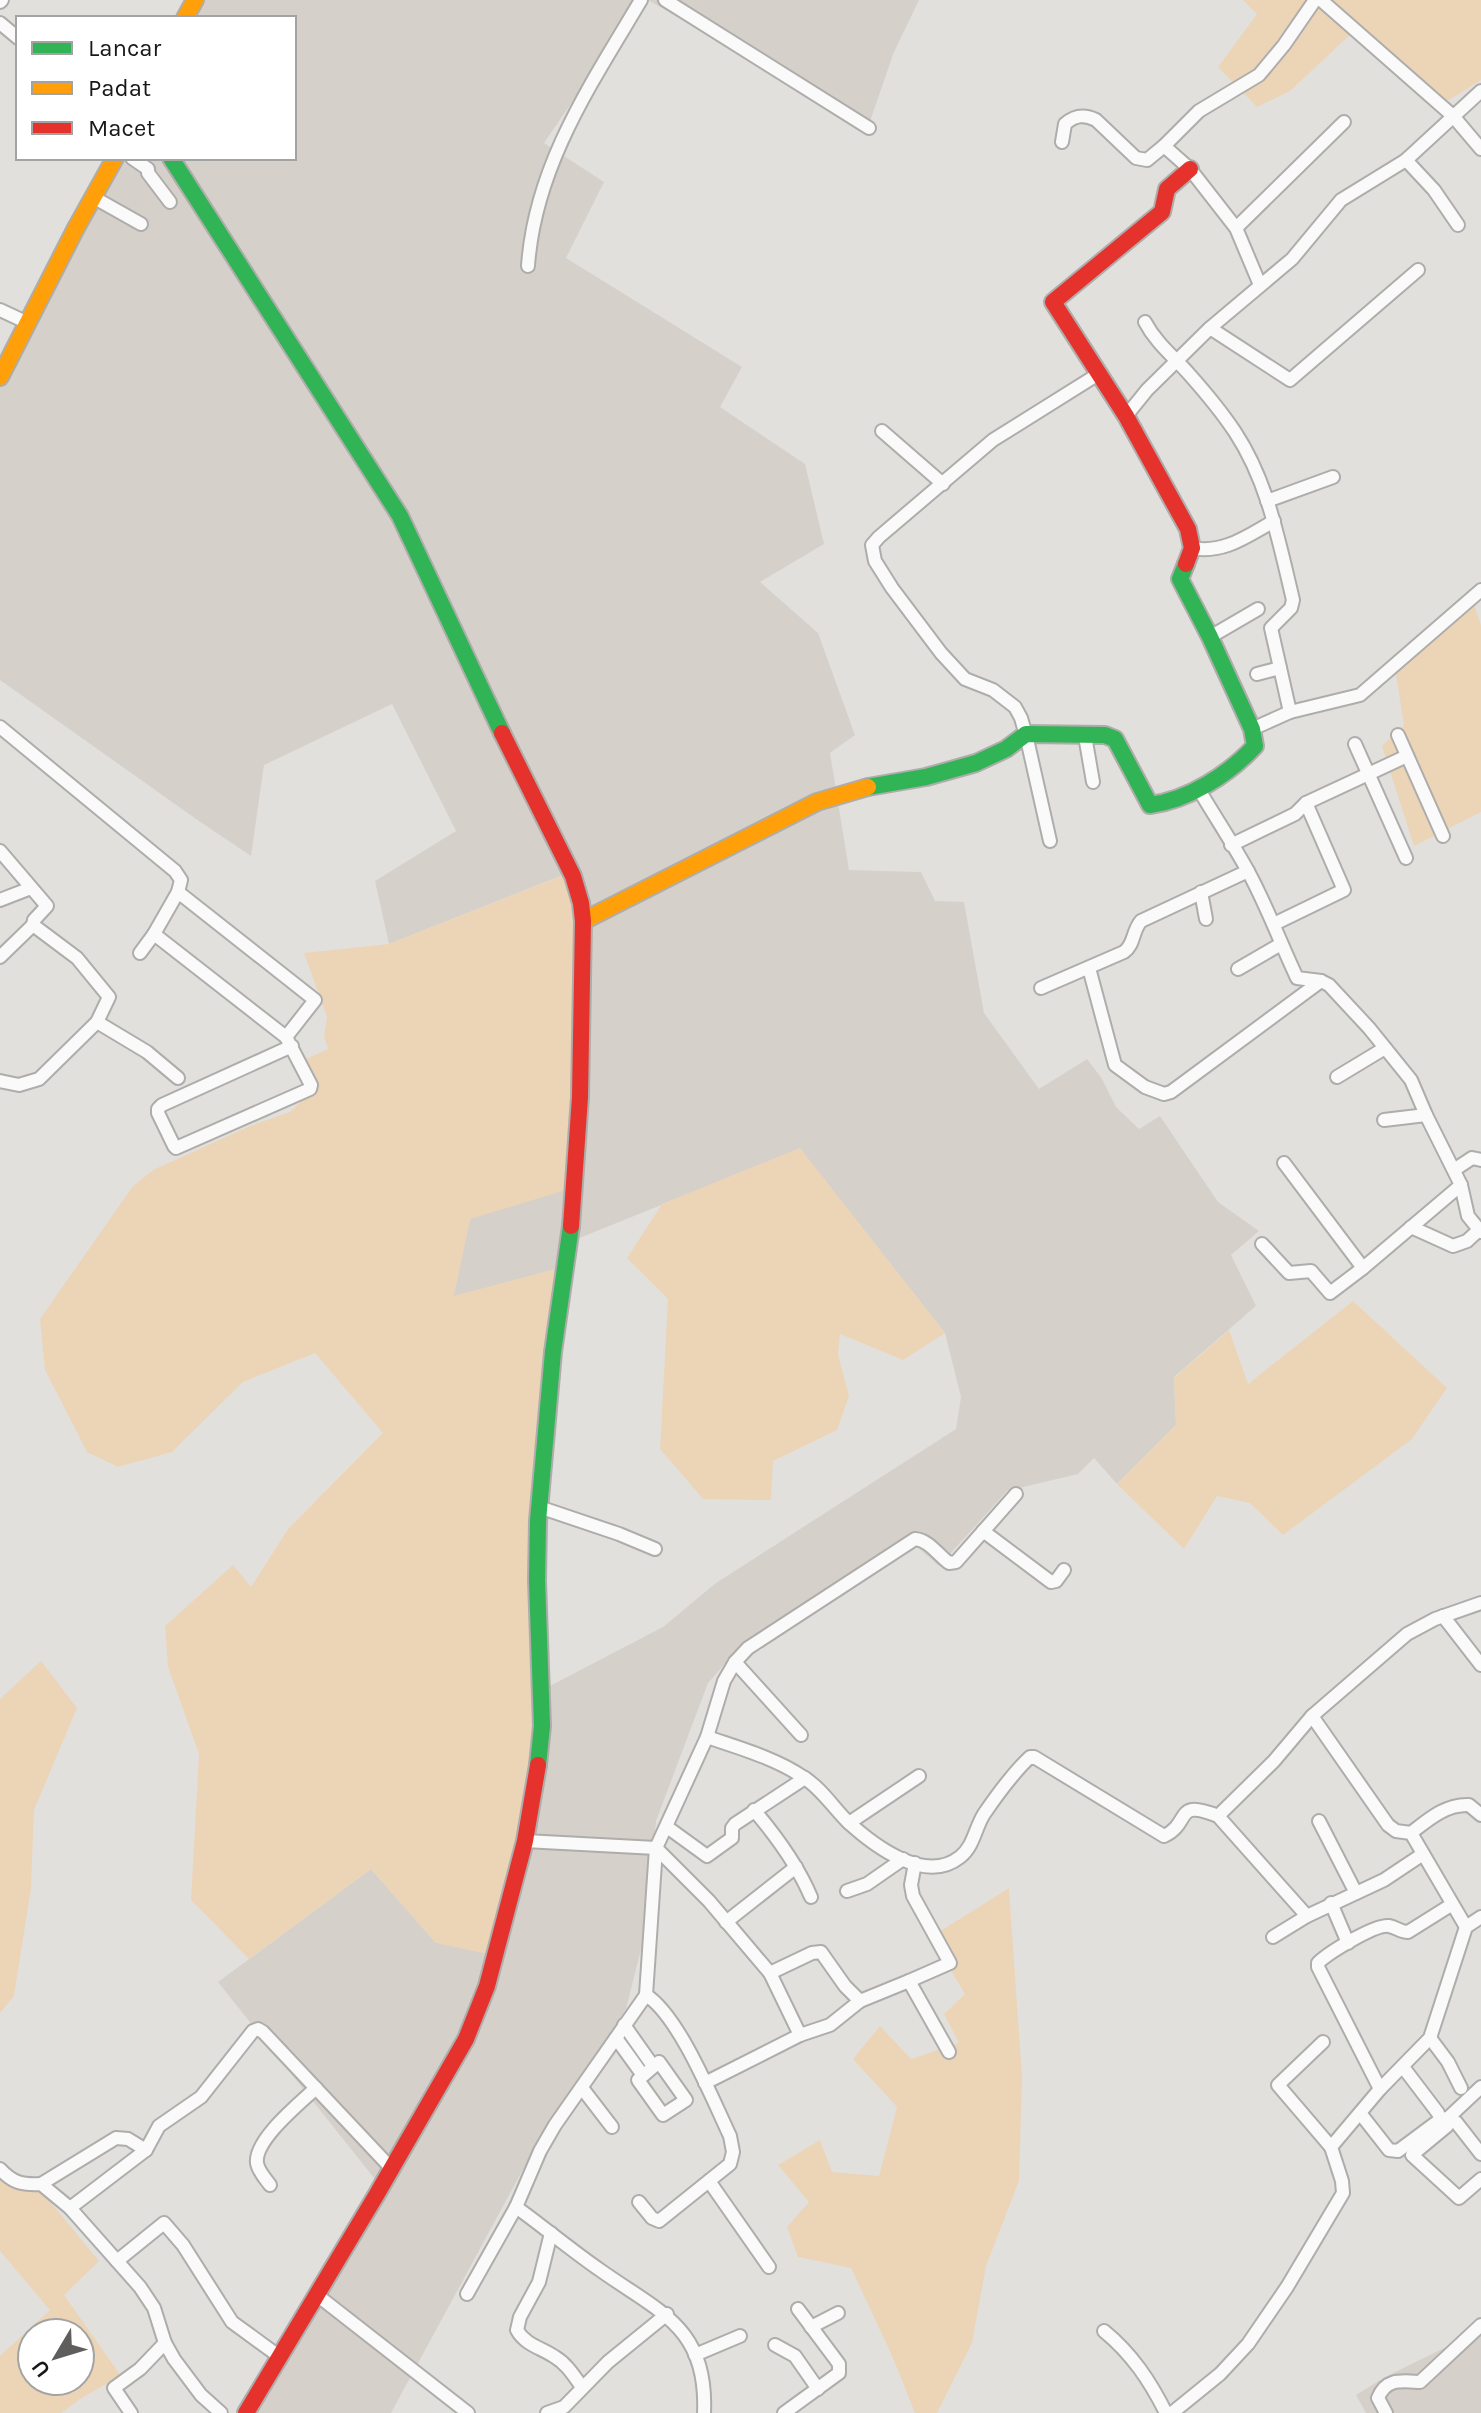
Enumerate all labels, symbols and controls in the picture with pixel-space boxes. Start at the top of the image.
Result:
legend [16,16,296,160]
text: Lancar [88,34,162,62]
text: Padat [88,74,151,102]
text: Macet [88,114,155,142]
north arrow [16,2317,96,2397]
text: U [26,2355,56,2383]

